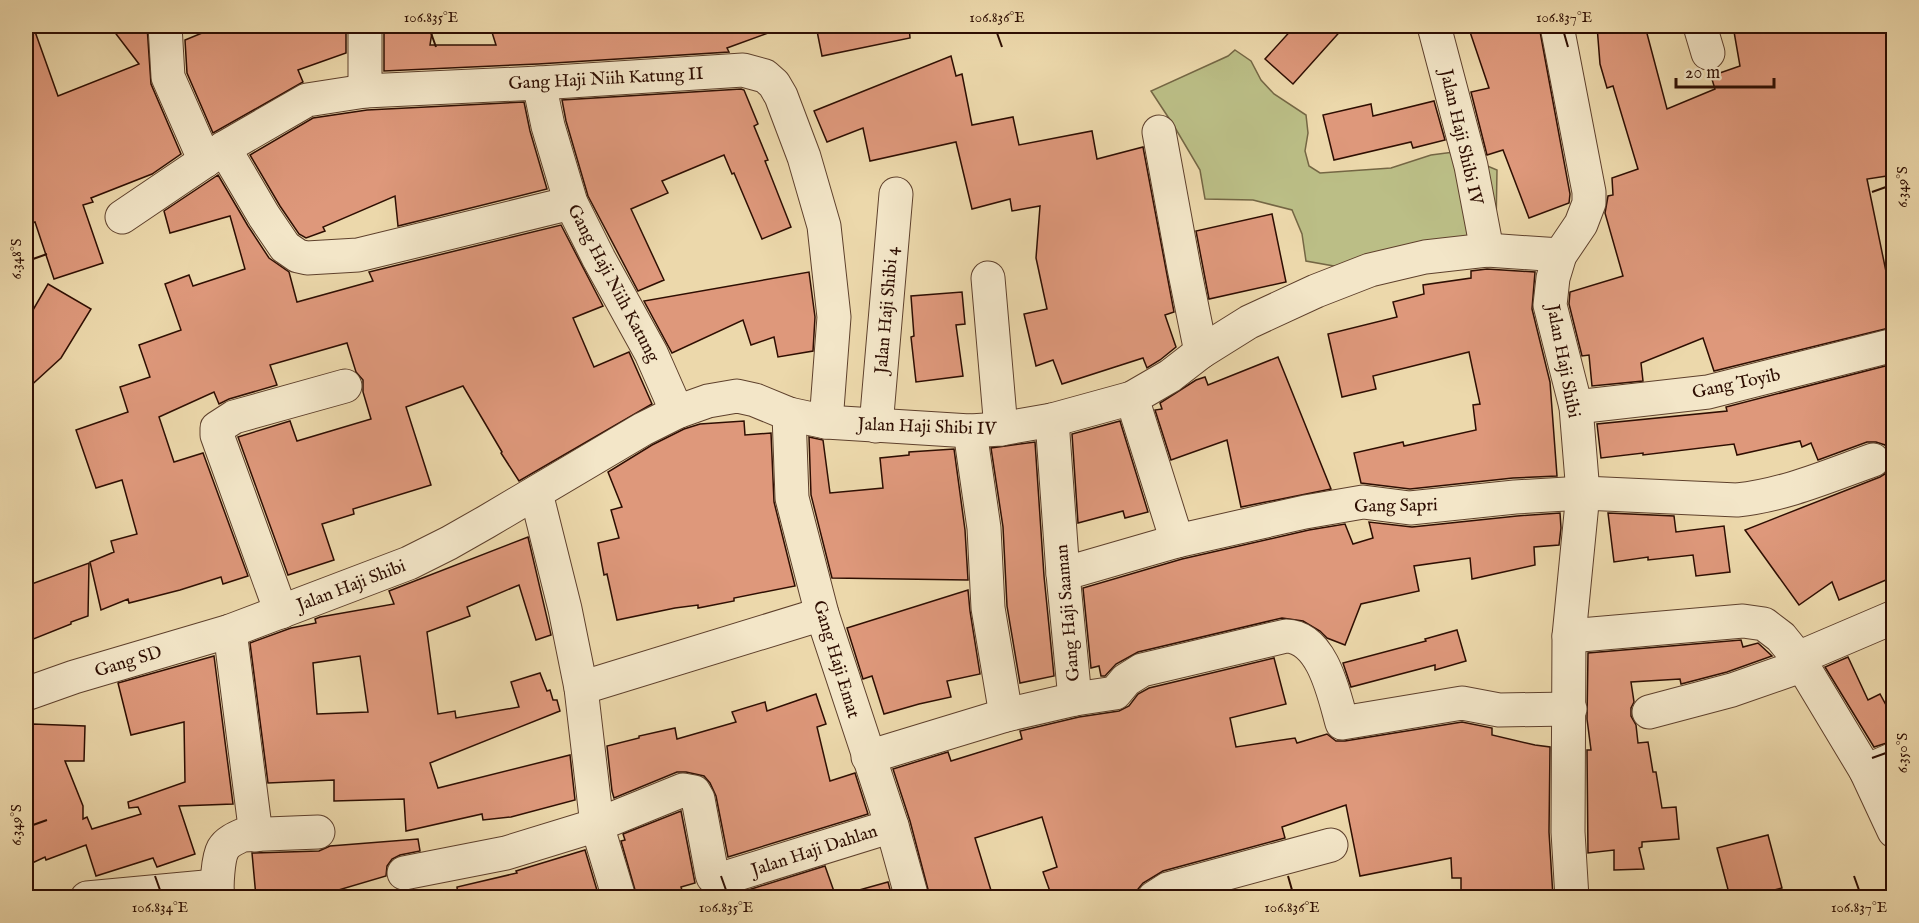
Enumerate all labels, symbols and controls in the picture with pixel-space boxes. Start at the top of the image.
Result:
text: 106.835°E [404,8,458,27]
text: 106.836°E [969,8,1025,27]
text: 106.837°E [1536,8,1592,27]
scale bar [1676,51,1774,89]
text: 20 m [1685,62,1720,85]
street label: Gang Haji Niih Katung II [508,63,704,96]
street label: Jalan Haji Shibi IV [1433,65,1488,209]
text: 6.349°S [1893,166,1912,208]
street label: Gang Haji Niih Katung [561,201,664,367]
text: 6.348°S [7,239,26,279]
street label: Jalan Haji Shibi 4 [870,245,905,377]
street label: Jalan Haji Shibi [1540,301,1585,420]
street label: Gang Toyib [1690,364,1783,405]
street label: Jalan Haji Shibi IV [855,414,998,441]
street label: Gang Sapri [1354,494,1438,519]
street label: Gang Haji Saaman [1051,543,1086,682]
street label: Jalan Haji Shibi [292,555,410,618]
street label: Gang Haji Emat [807,598,864,721]
street label: Gang SD [92,641,165,684]
text: 6.350°S [1893,733,1912,773]
text: 6.349°S [7,804,26,846]
street label: Jalan Haji Dahlan [747,820,881,883]
text: 106.834°E [132,898,188,917]
text: 106.835°E [699,898,753,917]
text: 106.836°E [1264,898,1320,917]
text: 106.837°E [1831,898,1887,917]

